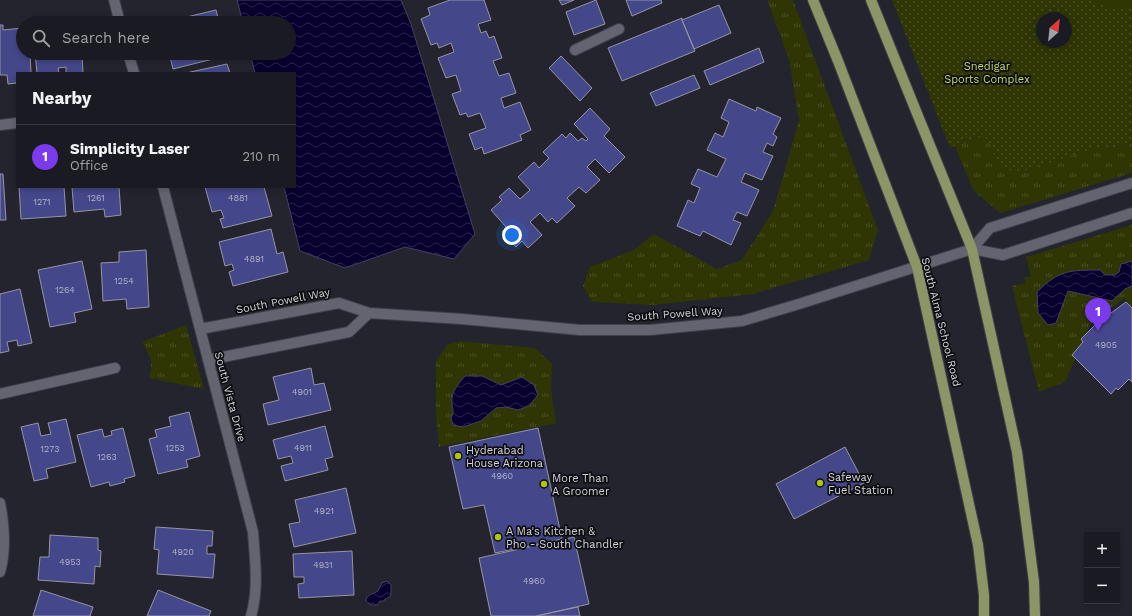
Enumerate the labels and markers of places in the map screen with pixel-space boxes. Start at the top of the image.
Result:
pin: 1 [1085,298,1111,331]
place label: Hyderabad House Arizona [466,444,543,470]
marker: Hyderabad House Arizona [453,451,463,461]
place label: Safeway Fuel Station [828,471,893,497]
place label: More Than A Groomer [552,472,610,498]
marker: Safeway Fuel Station [815,478,825,488]
marker: More Than A Groomer [539,479,549,489]
place label: A Ma's Kitchen & Pho - South Chandler [506,525,624,551]
marker: A Ma's Kitchen & Pho - South Chandler [493,532,503,542]

